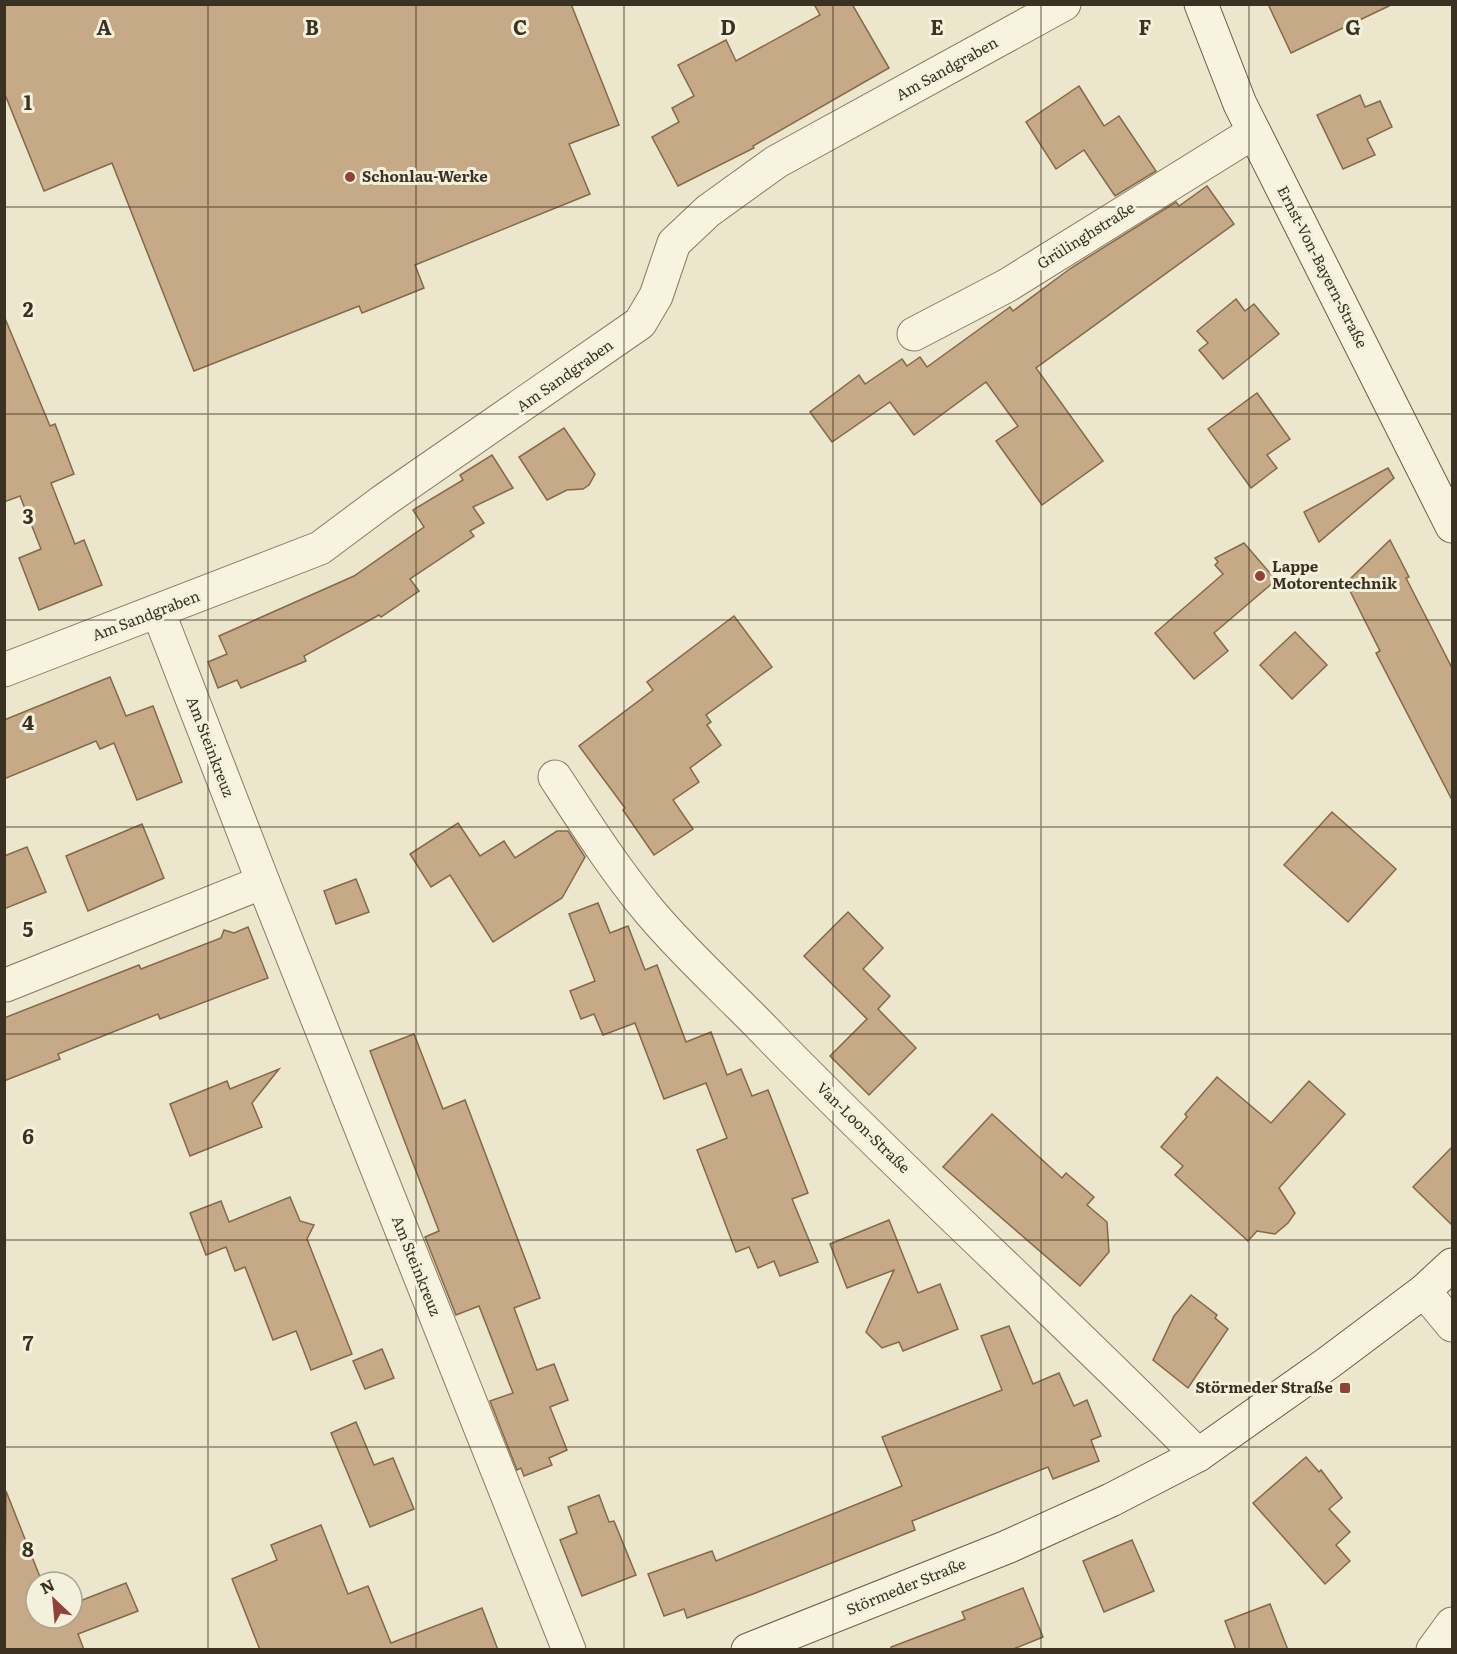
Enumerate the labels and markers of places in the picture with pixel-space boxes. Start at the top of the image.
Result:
place label: Schonlau-Werke [362,164,488,187]
marker: Schonlau-Werke [343,170,357,184]
place label: Lappe Motorentechnik [1272,554,1398,594]
marker: Lappe Motorentechnik [1253,569,1267,583]
place label: Störmeder Straße [1195,1375,1333,1398]
marker: Störmeder Straße [1338,1381,1352,1395]

